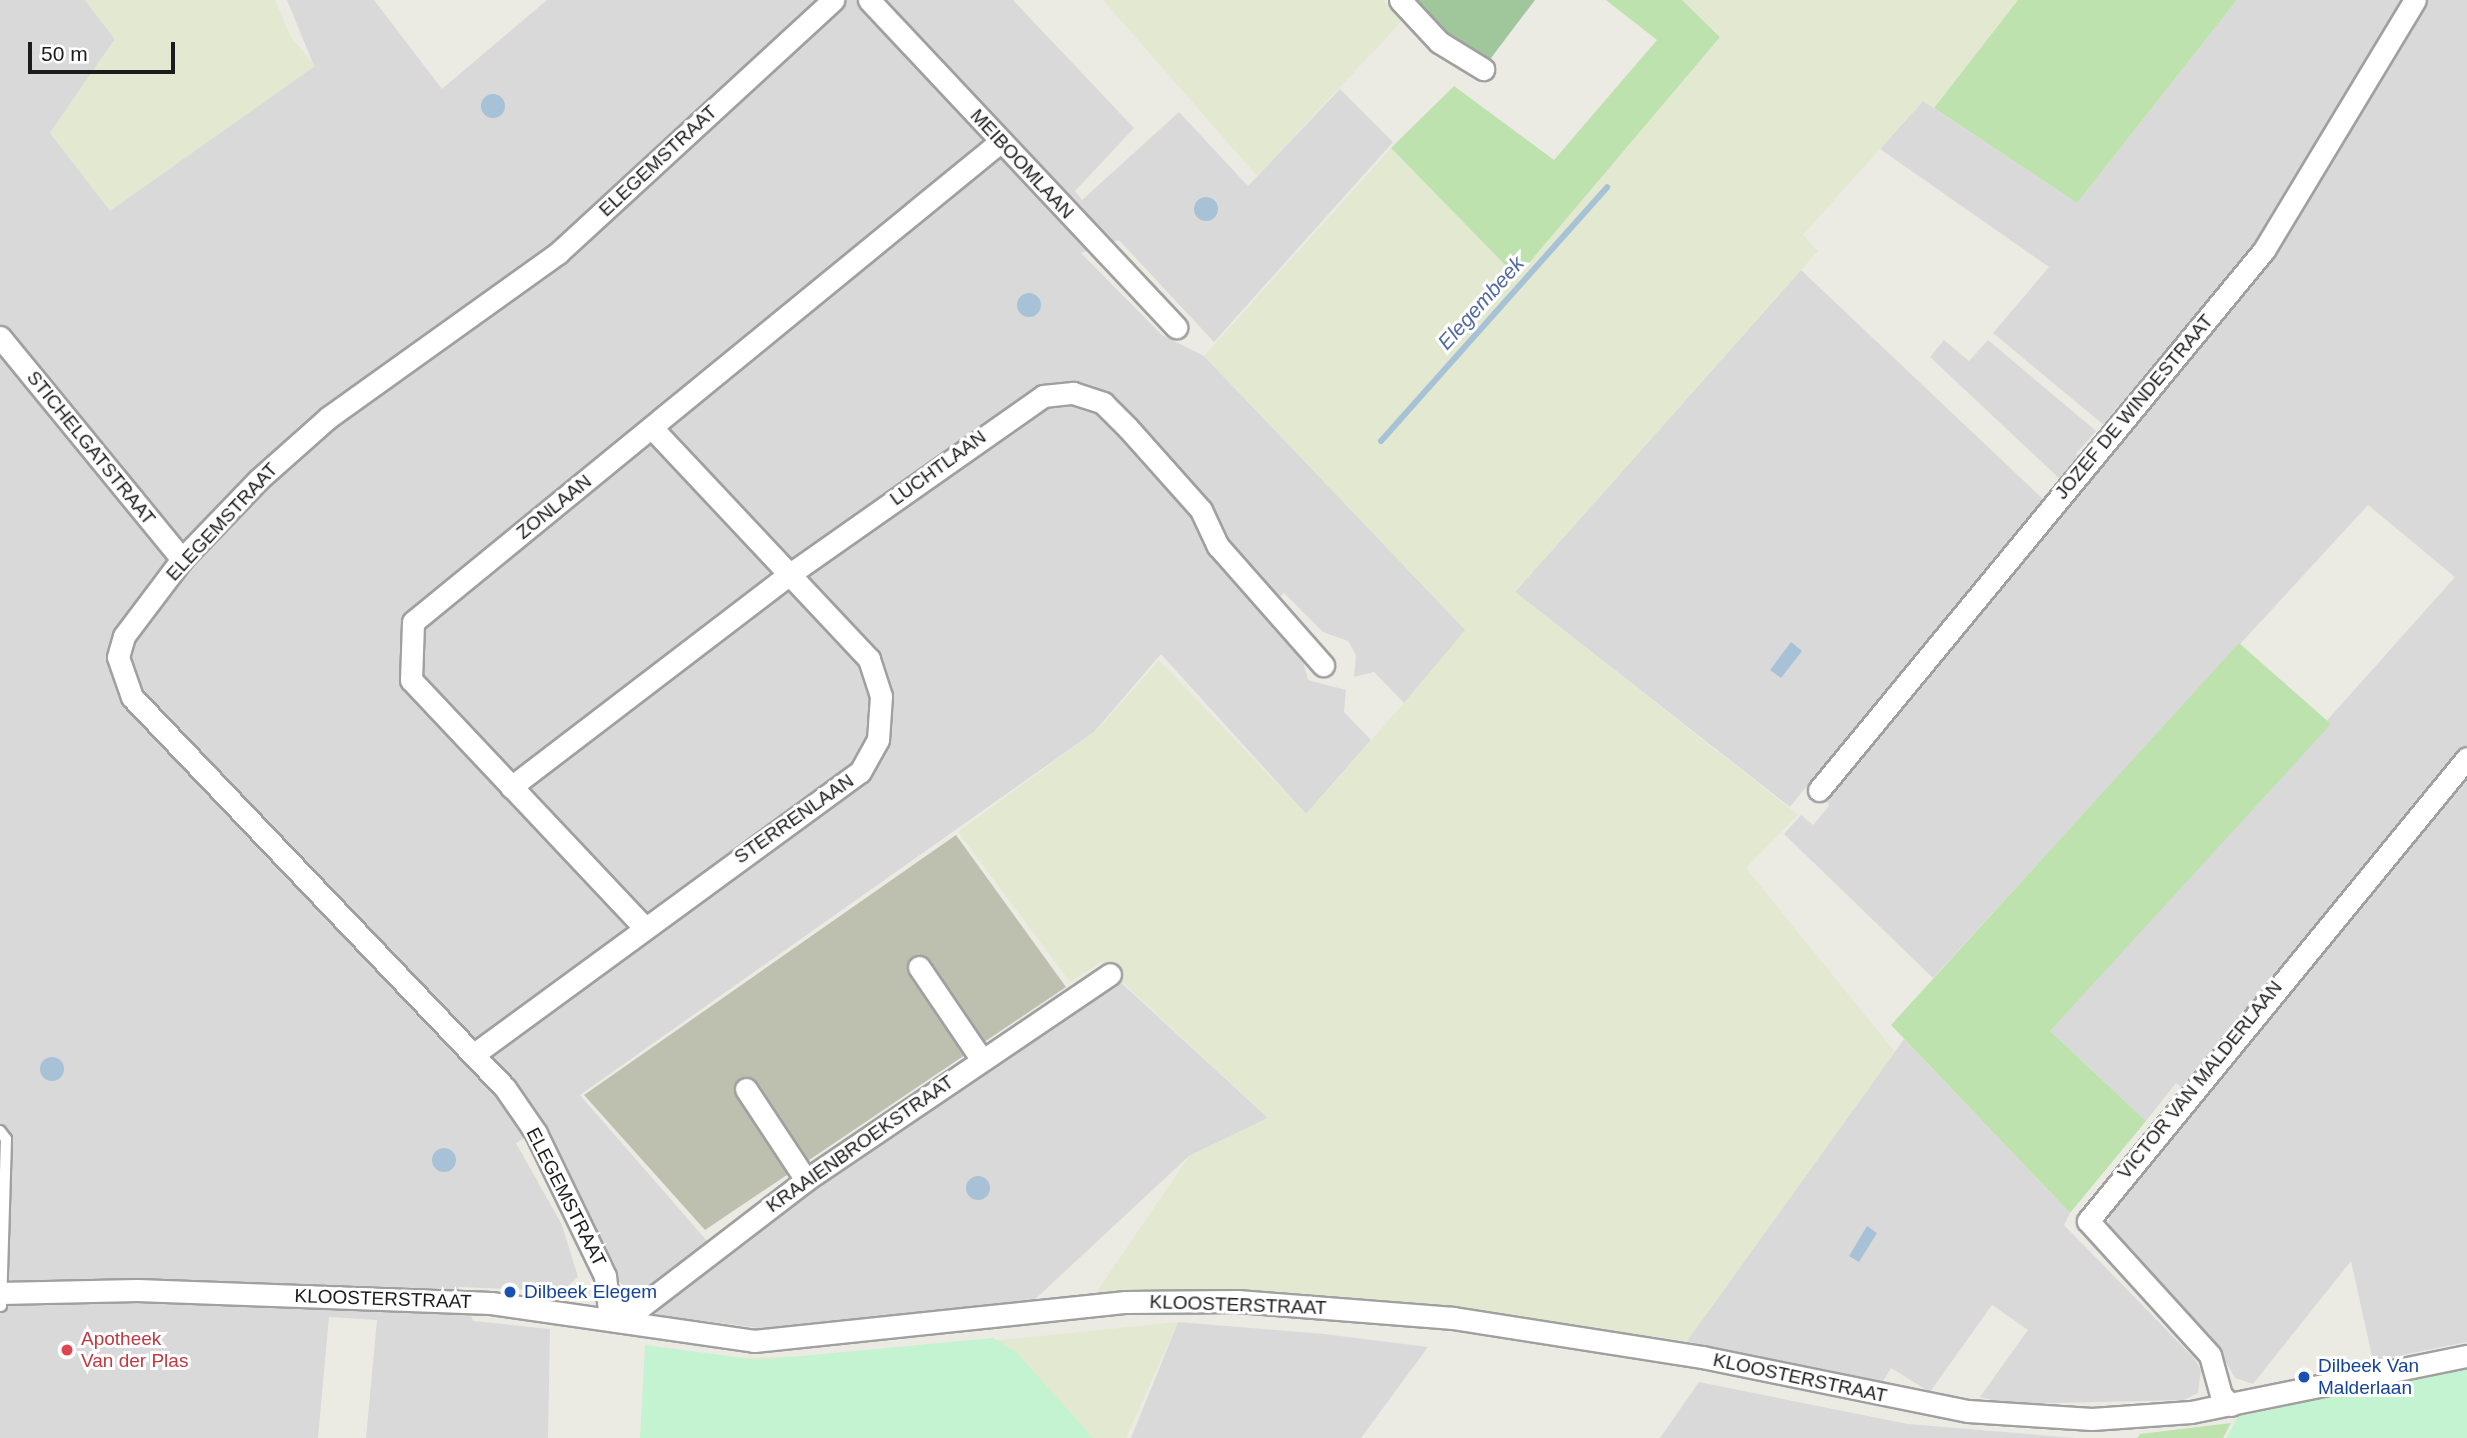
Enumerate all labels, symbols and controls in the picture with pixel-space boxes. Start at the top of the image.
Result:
scale bar [32,28,178,72]
text: 50 m [41,42,88,65]
street label: ELEGEMSTRAAT [594,101,722,221]
street label: MEIBOOMLAAN [965,104,1079,224]
water label: Elegembeek [1433,251,1529,355]
street label: JOZEF DE WINDESTRAAT [2050,310,2218,504]
street label: STICHELGATSTRAAT [22,366,160,530]
street label: LUCHTLAAN [886,426,990,510]
street label: ELEGEMSTRAAT [162,458,282,586]
street label: ZONLAAN [512,470,596,544]
street label: STERRENLAAN [730,769,858,869]
street label: VICTOR VAN MALDERLAAN [2113,976,2287,1184]
street label: KRAAIENBROEKSTRAAT [762,1071,958,1217]
street label: ELEGEMSTRAAT [521,1124,611,1270]
place label: Dilbeek Elegem [524,1281,657,1303]
marker: Dilbeek Elegem [502,1284,518,1300]
street label: KLOOSTERSTRAAT [294,1285,472,1313]
street label: KLOOSTERSTRAAT [1149,1291,1327,1319]
place label: Apotheek Van der Plas [81,1328,188,1372]
marker: Apotheek Van der Plas [59,1342,75,1358]
street label: KLOOSTERSTRAAT [1711,1348,1889,1408]
place label: Dilbeek Van Malderlaan [2318,1355,2419,1399]
marker: Dilbeek Van Malderlaan [2296,1369,2312,1385]

